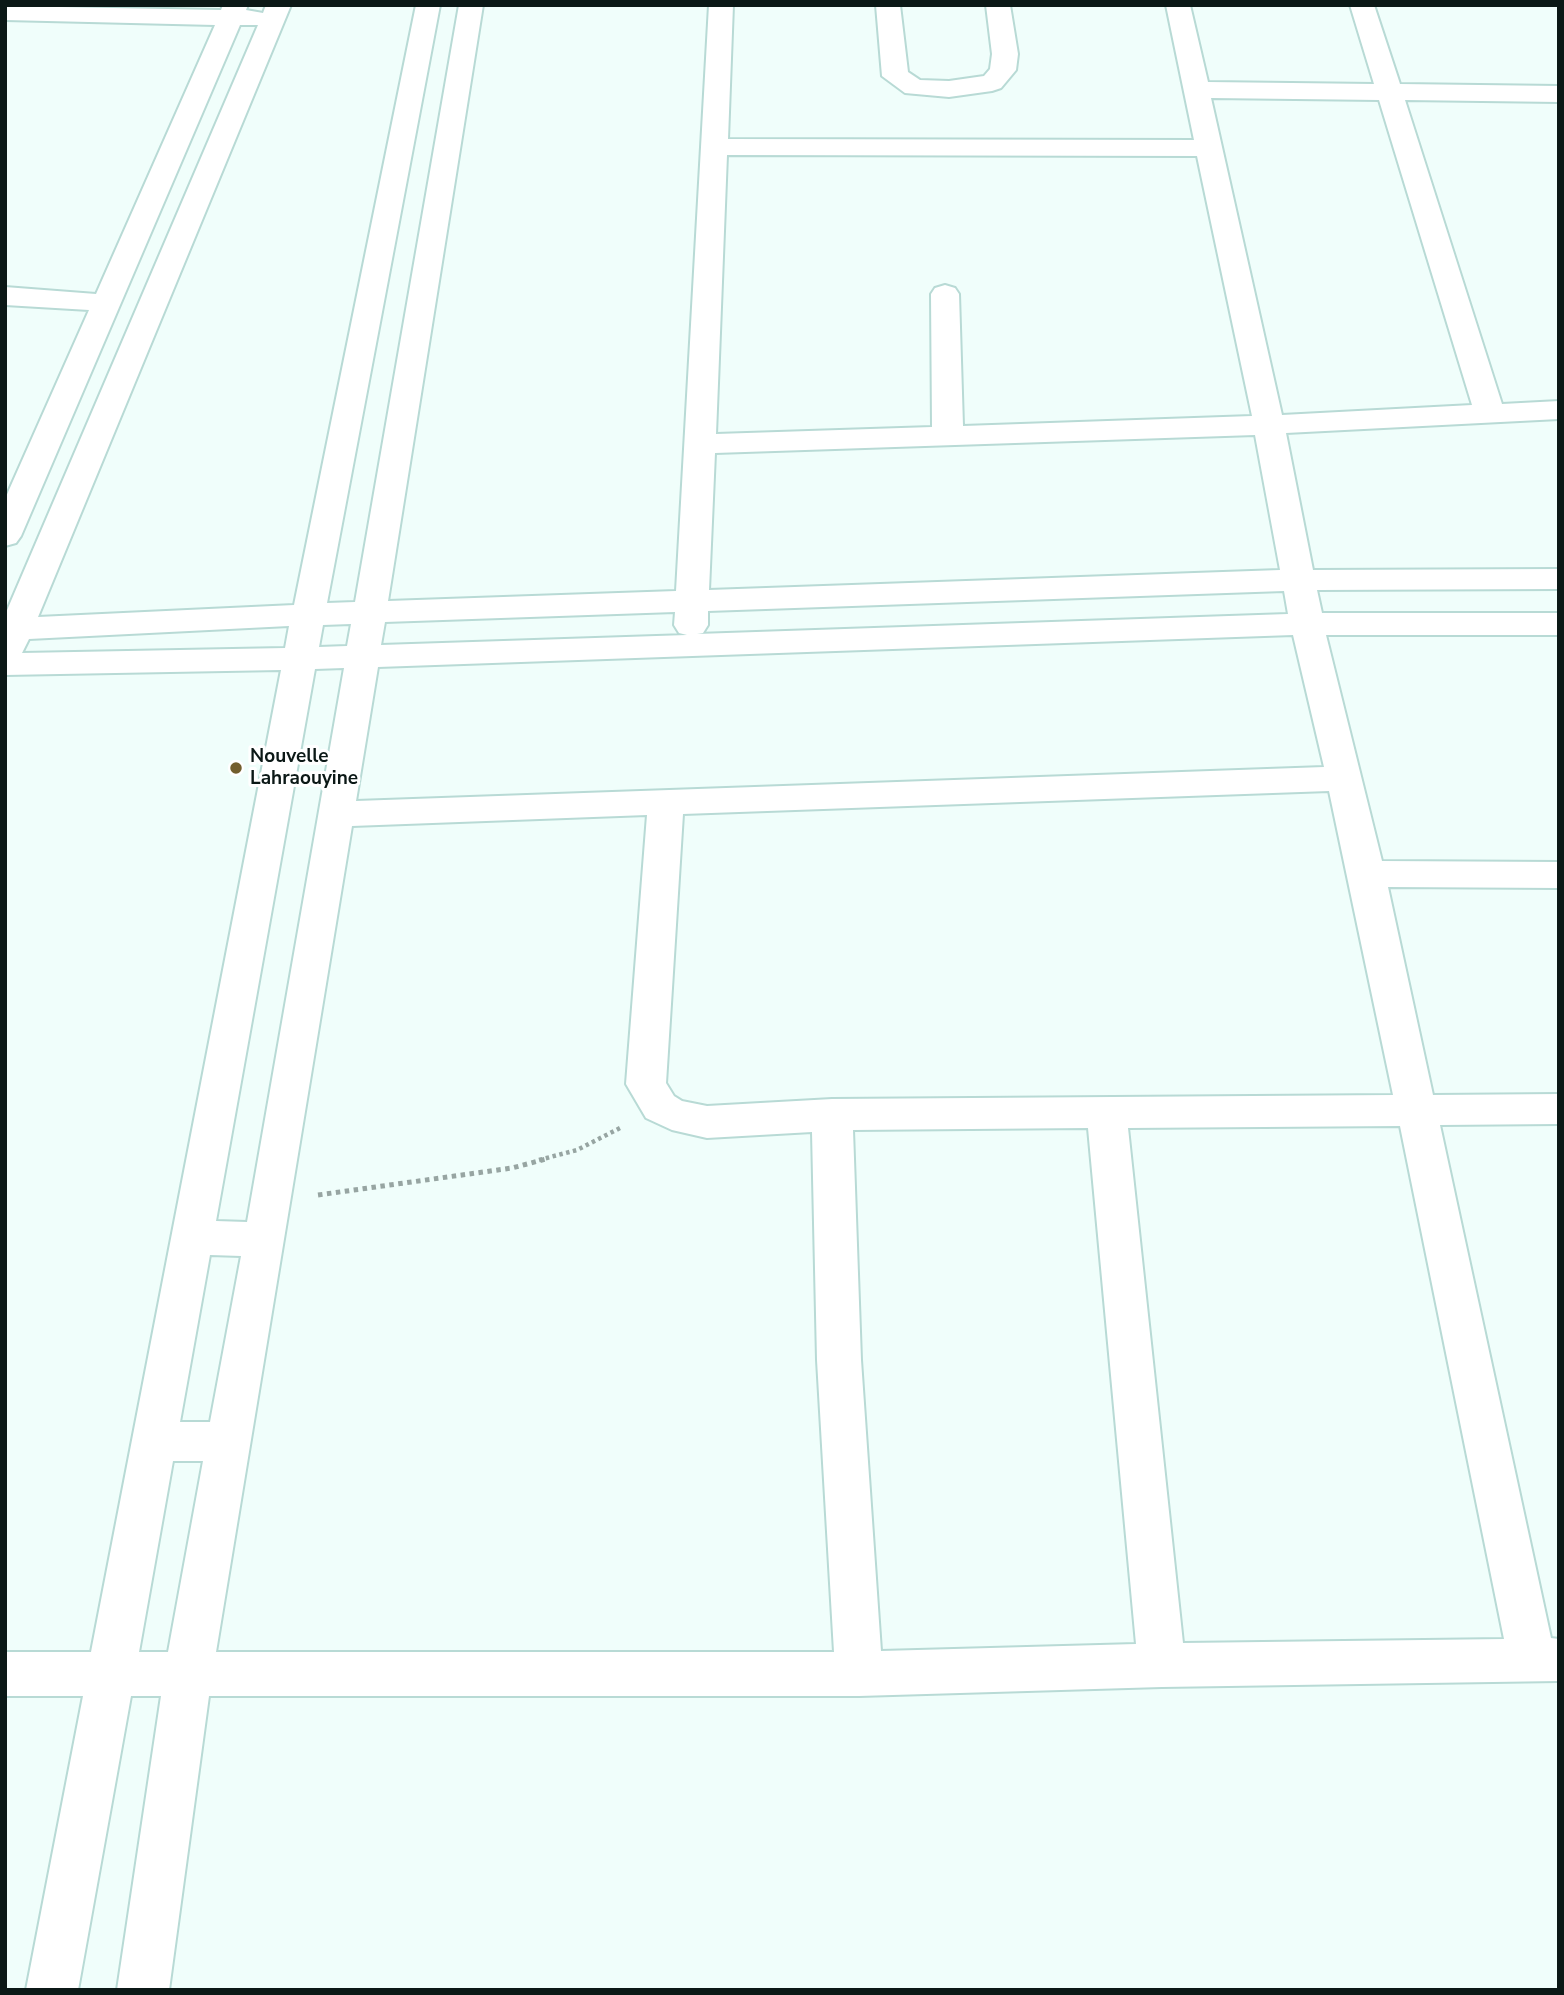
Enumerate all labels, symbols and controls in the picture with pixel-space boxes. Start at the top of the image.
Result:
place label: Nouvelle Lahraouyine [250,746,358,790]
marker: Nouvelle Lahraouyine [228,760,244,776]

